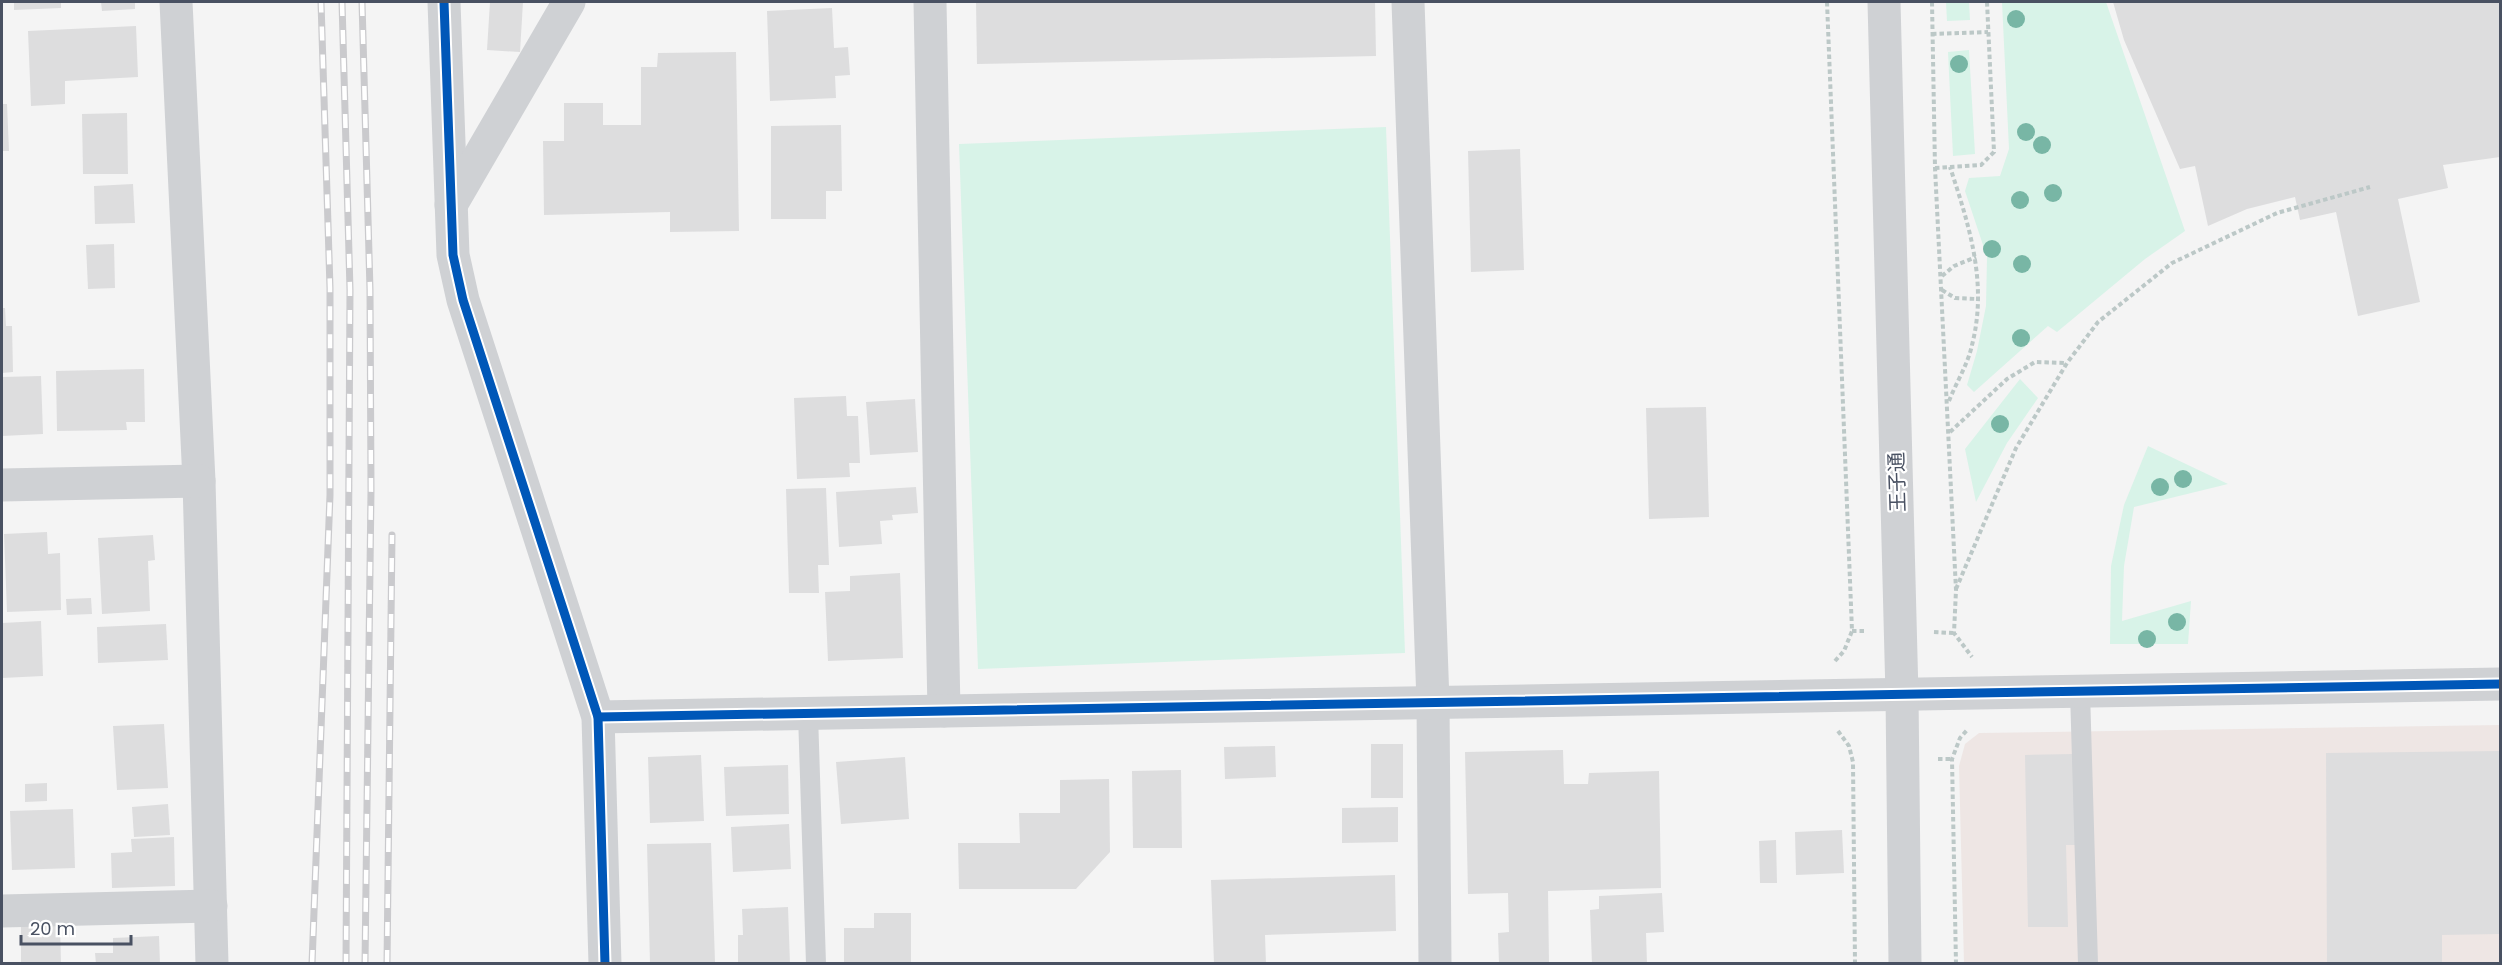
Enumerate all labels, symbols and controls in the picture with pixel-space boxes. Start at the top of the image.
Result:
street label: 王子通 [1882,452,1912,512]
scale bar [21,908,130,946]
text: 20 m [30,916,75,941]

